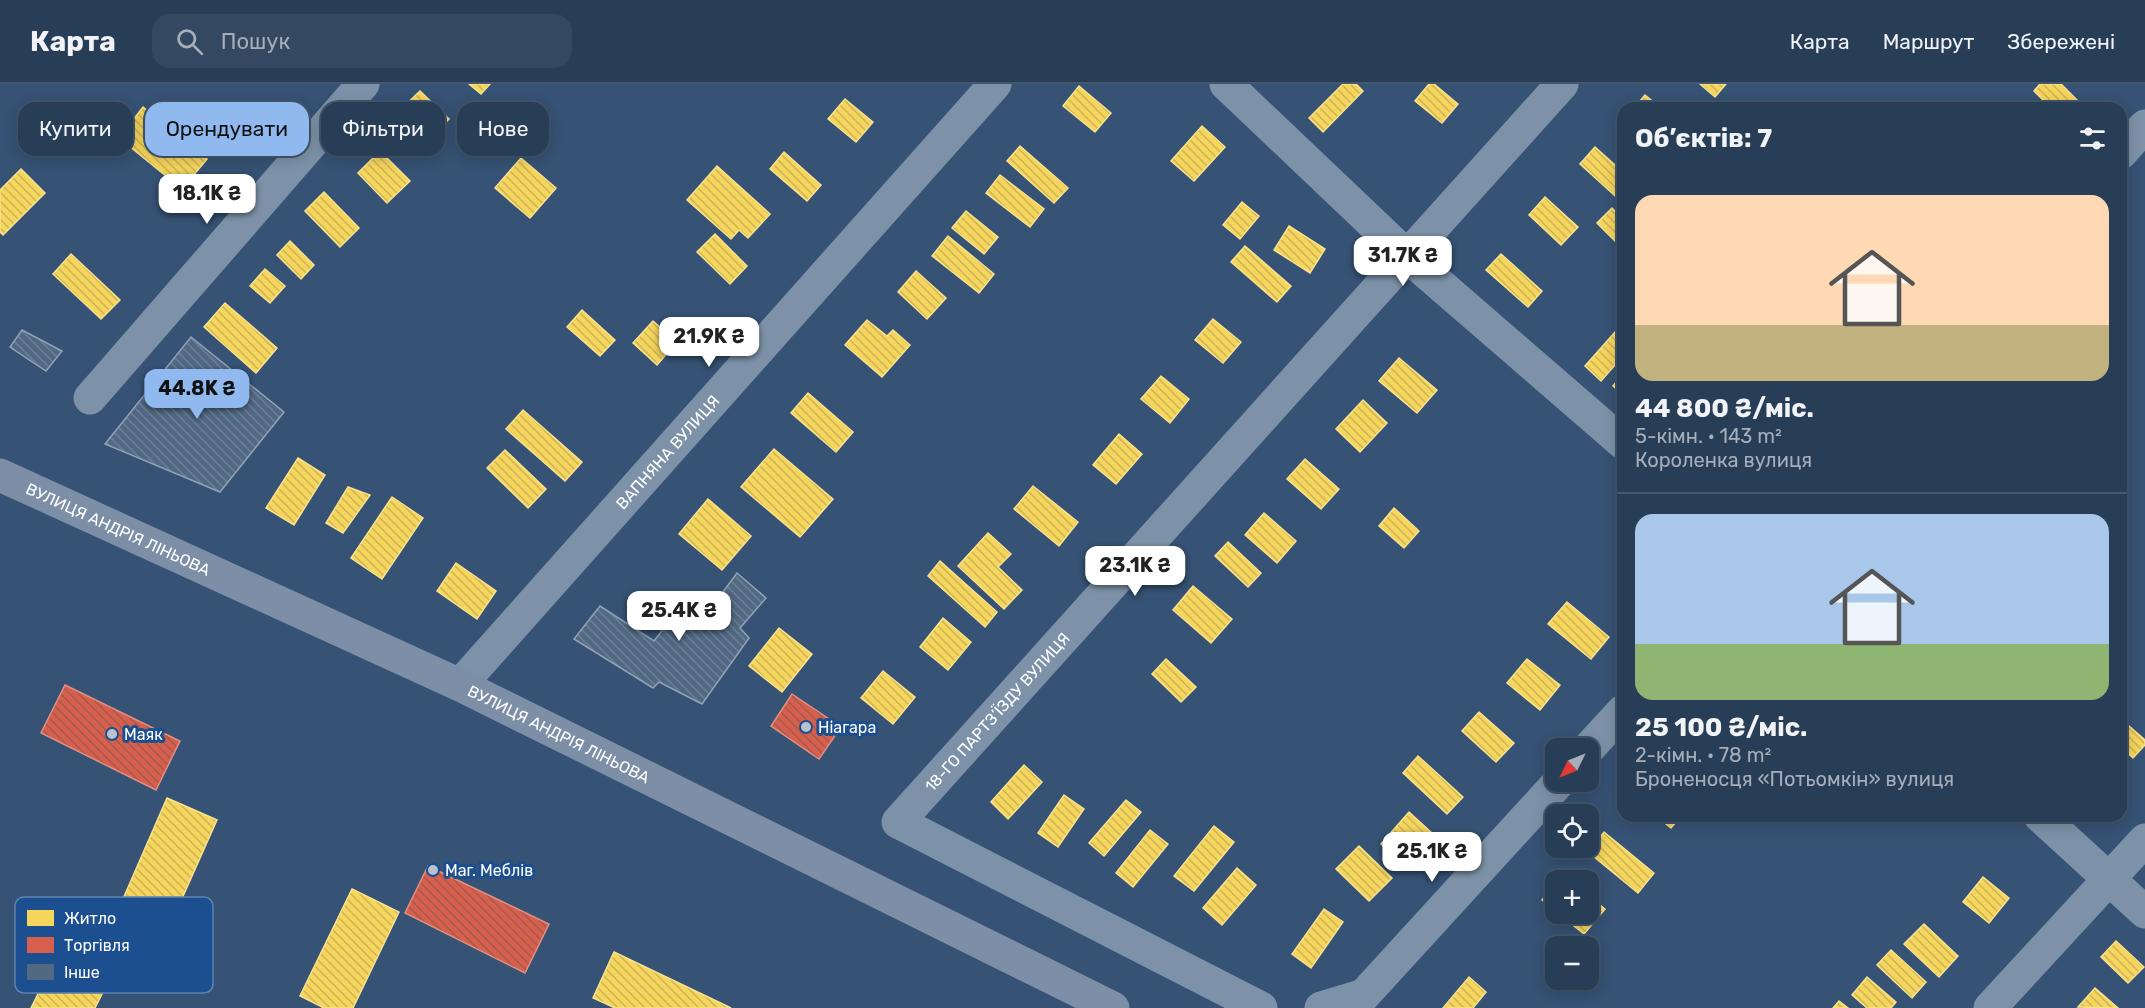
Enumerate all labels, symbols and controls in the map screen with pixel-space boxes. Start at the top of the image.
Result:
search box [152,14,572,68]
text: Карта [30,25,116,58]
icon: search [173,25,206,58]
text: Пошук [221,28,290,55]
text: Карта [1790,29,1850,54]
text: Маршрут [1883,29,1974,54]
text: Збережені [2007,29,2115,54]
chip: Купити [18,102,133,156]
chip: Орендувати [145,102,309,156]
chip: Фільтри [321,102,445,156]
chip: Нове [457,102,549,156]
icon: filters [2076,122,2109,155]
text: Об’єктів: 7 [1635,123,1772,154]
pin: 18.1K ₴ [152,174,262,225]
text: 18.1K ₴ [173,181,241,205]
icon: home [1818,234,1926,342]
pin: 31.7K ₴ [1348,236,1458,287]
text: 31.7K ₴ [1368,243,1438,267]
pin: 21.9K ₴ [654,317,764,368]
text: 21.9K ₴ [673,324,745,348]
pin: 44.8K ₴ [142,369,252,420]
text: 44.8K ₴ [158,376,236,400]
street label: ВАПНЯНА ВУЛИЦЯ [612,391,723,513]
text: 44 800 ₴/міс. [1635,393,1814,424]
text: 5-кімн. · 143 m² [1635,424,1782,448]
text: Короленка вулиця [1635,448,1812,472]
street label: ВУЛИЦЯ АНДРІЯ ЛІНЬОВА [23,479,214,579]
pin: 23.1K ₴ [1080,546,1190,597]
text: 23.1K ₴ [1099,553,1171,577]
icon: home [1818,553,1926,661]
pin: 25.4K ₴ [624,591,734,642]
text: 25.4K ₴ [641,598,717,622]
street label: 18-ГО ПАРТЗ’ЇЗДУ ВУЛИЦЯ [921,629,1073,795]
street label: ВУЛИЦЯ АНДРІЯ ЛІНЬОВА [465,681,653,787]
text: 25 100 ₴/міс. [1635,712,1807,743]
place label: Ніагара [818,718,876,737]
marker: Ніагара [799,720,813,734]
place label: Маяк [124,725,163,744]
marker: Маяк [105,727,119,741]
north arrow [1545,738,1599,792]
map controls [1545,738,1599,990]
text: 2-кімн. · 78 m² [1635,743,1771,767]
text: Броненосця «Потьомкін» вулиця [1635,767,1954,791]
button: locate [1545,804,1599,858]
pin: 25.1K ₴ [1377,832,1487,883]
text: 25.1K ₴ [1396,839,1468,863]
place label: Маг. Меблів [445,861,533,880]
marker: Маг. Меблів [426,863,440,877]
button: + [1545,870,1599,924]
legend [15,897,213,993]
text: Житло [64,909,116,928]
text: Торгівля [64,936,130,955]
button: − [1545,936,1599,990]
text: Інше [64,963,100,982]

